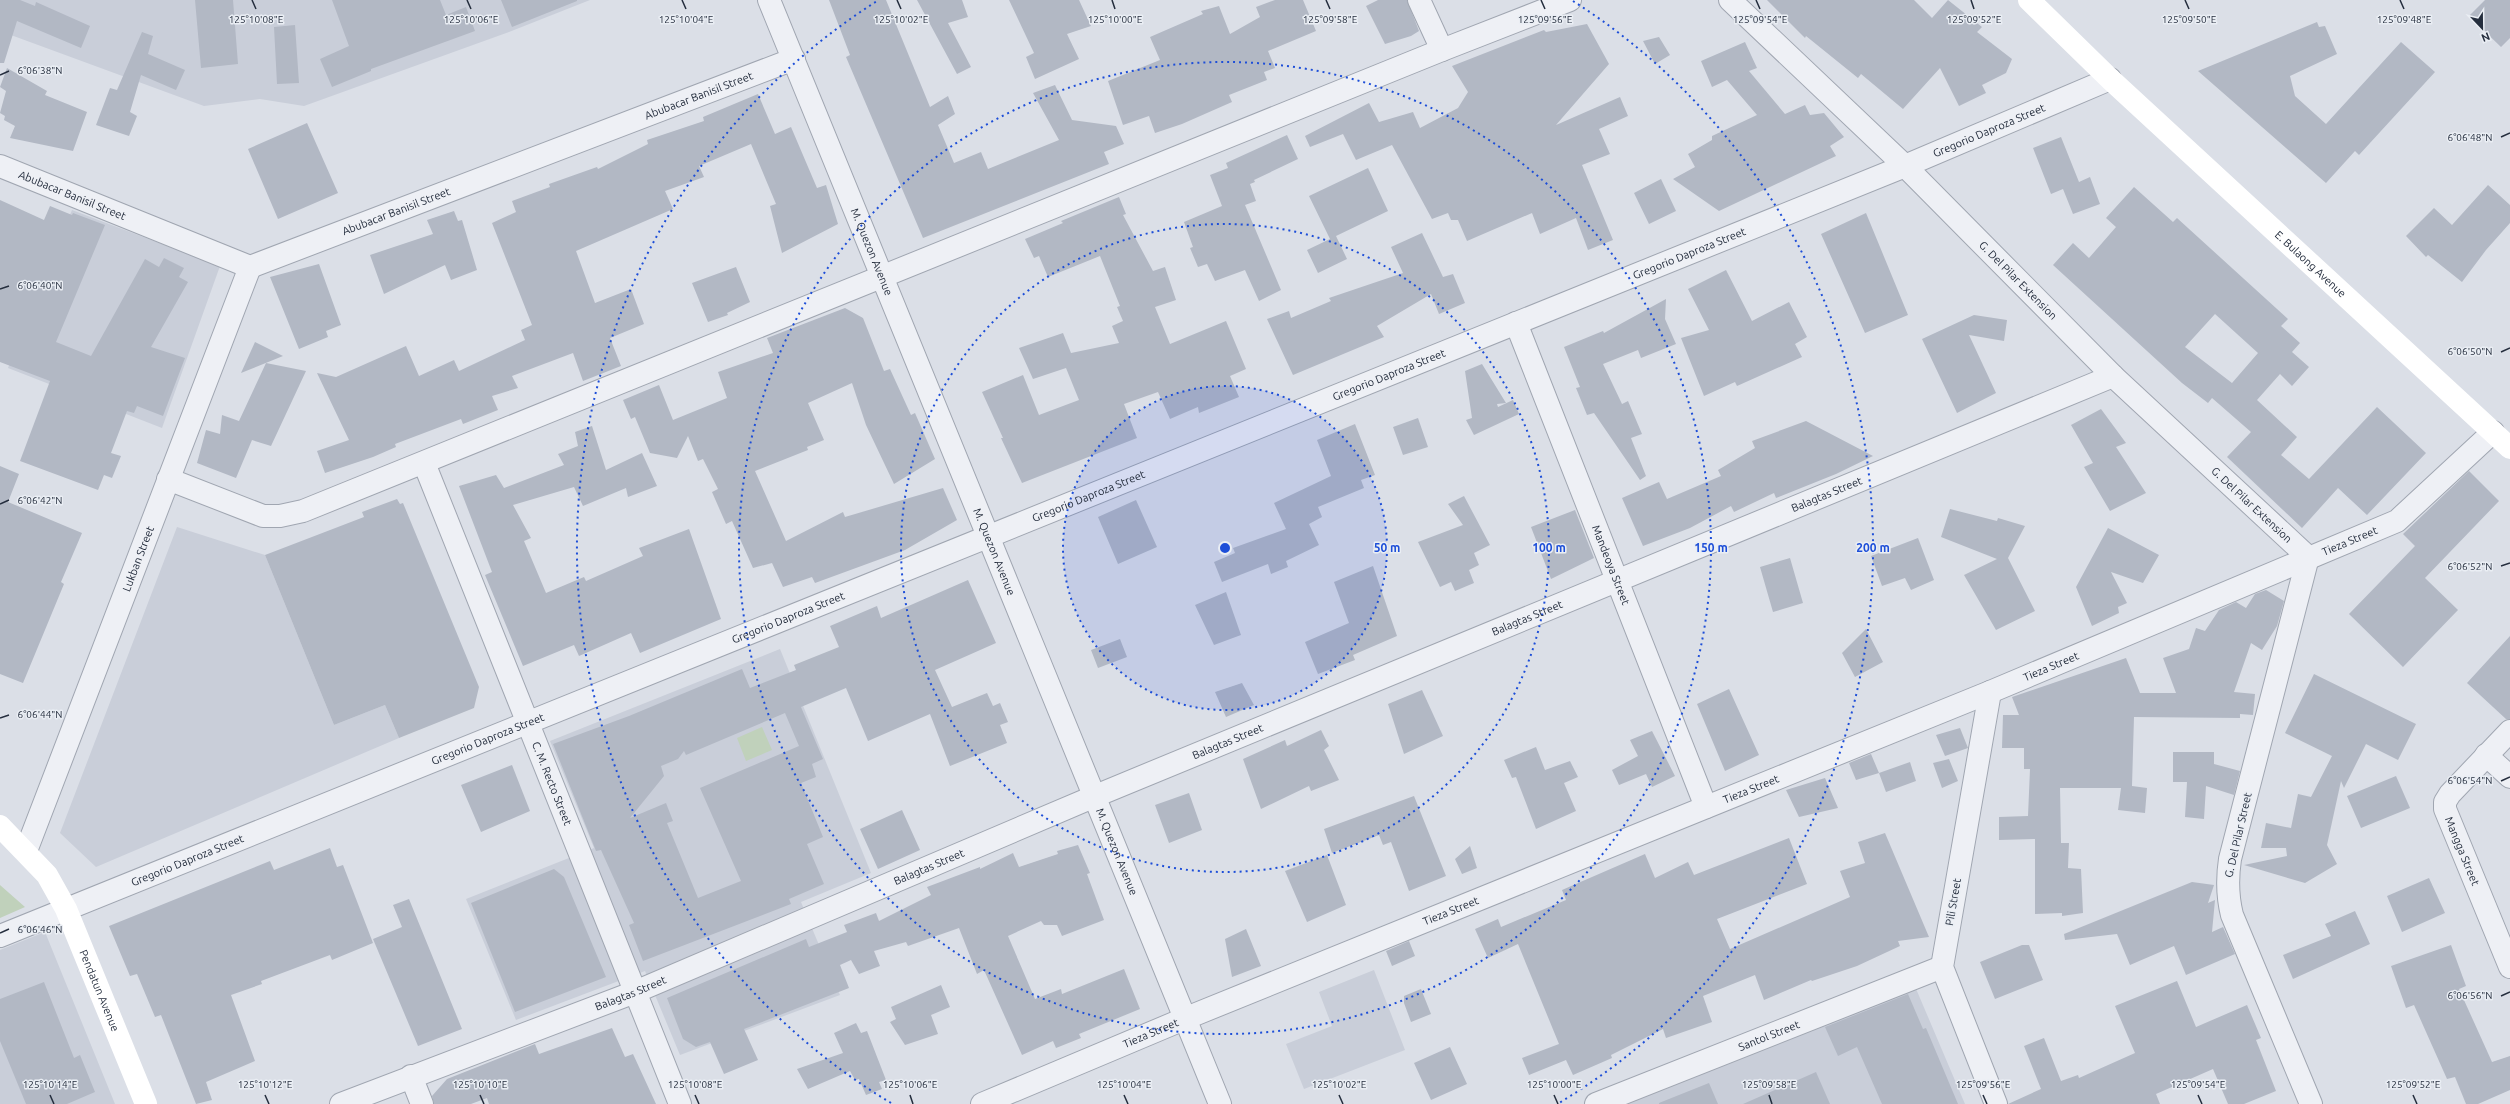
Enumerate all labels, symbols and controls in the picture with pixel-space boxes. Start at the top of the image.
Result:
north arrow [2462,8,2502,48]
text: 125°10'08"E [229,14,284,25]
text: 125°10'06"E [444,14,499,25]
text: 125°10'04"E [659,14,714,25]
text: 125°10'02"E [874,14,929,25]
text: 125°10'00"E [1088,14,1143,25]
text: 125°09'58"E [1303,14,1358,25]
text: 125°09'56"E [1518,14,1573,25]
text: 125°09'54"E [1733,14,1788,25]
text: 125°09'52"E [1947,14,2002,25]
text: 125°09'50"E [2162,14,2217,25]
text: 125°09'48"E [2377,14,2432,25]
text: N [2480,30,2492,44]
text: 6°06'38"N [18,65,62,76]
street label: Abubacar Banisil Street [643,69,755,122]
street label: Gregorio Daproza Street [1931,101,2047,159]
text: 6°06'48"N [2448,132,2492,143]
street label: Abubacar Banisil Street [17,168,128,223]
street label: Abubacar Banisil Street [340,185,452,237]
street label: M. Quezon Avenue [849,206,895,297]
street label: Gregorio Daproza Street [1631,225,1748,281]
street label: E. Bulaong Avenue [2273,228,2348,300]
street label: G. Del Pilar Extension [1977,239,2059,322]
text: 6°06'40"N [18,280,62,291]
street label: Gregorio Daproza Street [1331,346,1448,403]
text: 6°06'50"N [2448,346,2492,357]
street label: G. Del Pilar Extension [2209,465,2294,545]
street label: Gregorio Daproza Street [1030,468,1147,524]
street label: Balagtas Street [1789,474,1864,514]
text: 6°06'42"N [18,495,62,506]
street label: M. Quezon Avenue [971,506,1018,597]
street label: Mandeoya Street [1590,523,1632,607]
street label: Lukban Street [120,524,156,593]
street label: Tieza Street [2320,524,2380,558]
centre of rings [1218,541,1232,555]
text: 50 m [1374,541,1400,554]
text: 100 m [1532,541,1566,554]
text: 150 m [1694,541,1728,554]
text: 200 m [1856,541,1890,554]
text: 6°06'52"N [2448,561,2492,572]
street label: Gregorio Daproza Street [730,589,847,646]
street label: Balagtas Street [1490,598,1565,638]
street label: Tieza Street [2021,649,2081,683]
text: 6°06'44"N [18,709,62,720]
street label: Gregorio Daproza Street [430,710,546,767]
street label: Balagtas Street [1190,721,1265,761]
street label: C. M. Recto Street [530,740,574,828]
street label: Tieza Street [1721,772,1781,806]
text: 6°06'54"N [2448,775,2492,786]
street label: G. Del Pilar Street [2222,791,2254,879]
street label: M. Quezon Avenue [1094,806,1140,897]
street label: Mangga Street [2443,815,2482,888]
street label: Gregorio Daproza Street [129,832,246,888]
street label: Balagtas Street [892,846,967,887]
street label: Pili Street [1943,877,1963,927]
street label: Tieza Street [1421,894,1481,927]
text: 6°06'46"N [18,924,62,935]
street label: Pendatun Avenue [77,948,122,1033]
street label: Balagtas Street [593,973,668,1013]
text: 6°06'56"N [2448,990,2492,1001]
street label: Tieza Street [1121,1016,1181,1050]
street label: Santol Street [1737,1018,1802,1053]
text: 125°10'14"E [23,1079,78,1090]
text: 125°10'12"E [238,1079,293,1090]
text: 125°10'10"E [453,1079,508,1090]
text: 125°10'08"E [668,1079,723,1090]
text: 125°10'06"E [883,1079,938,1090]
text: 125°10'04"E [1097,1079,1152,1090]
text: 125°10'02"E [1312,1079,1367,1090]
text: 125°10'00"E [1527,1079,1582,1090]
text: 125°09'58"E [1742,1079,1797,1090]
text: 125°09'56"E [1956,1079,2011,1090]
text: 125°09'54"E [2171,1079,2226,1090]
text: 125°09'52"E [2386,1079,2441,1090]

